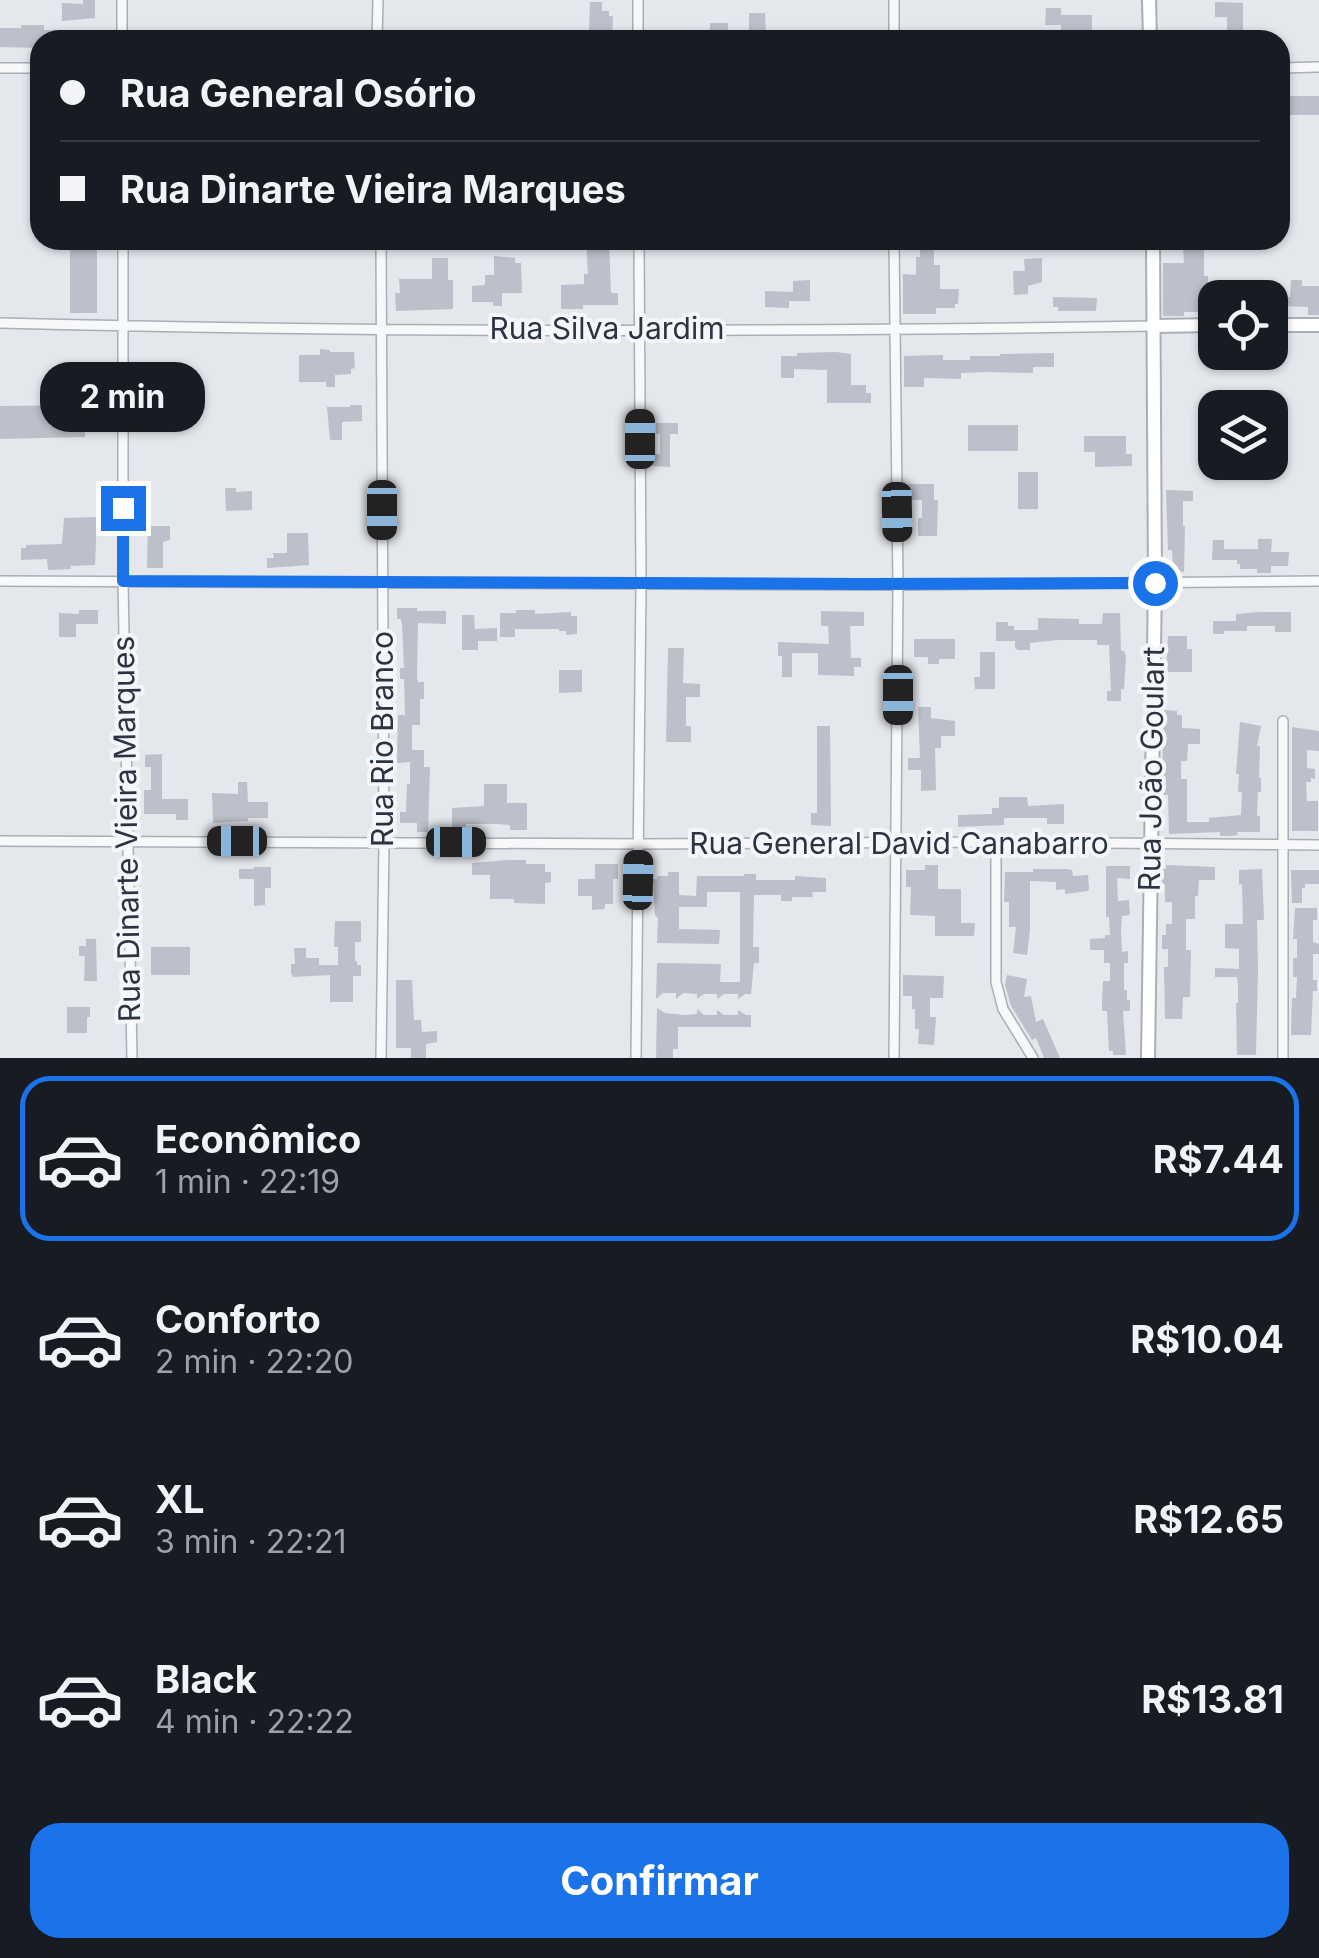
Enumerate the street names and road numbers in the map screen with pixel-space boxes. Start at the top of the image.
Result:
street label: Rua Silva Jardim [490,310,724,346]
street label: Rua Rio Branco [364,631,400,847]
street label: Rua Dinarte Vieira Marques [105,635,147,1023]
street label: Rua João Goulart [1131,646,1171,892]
street label: Rua General David Canabarro [689,825,1109,861]

